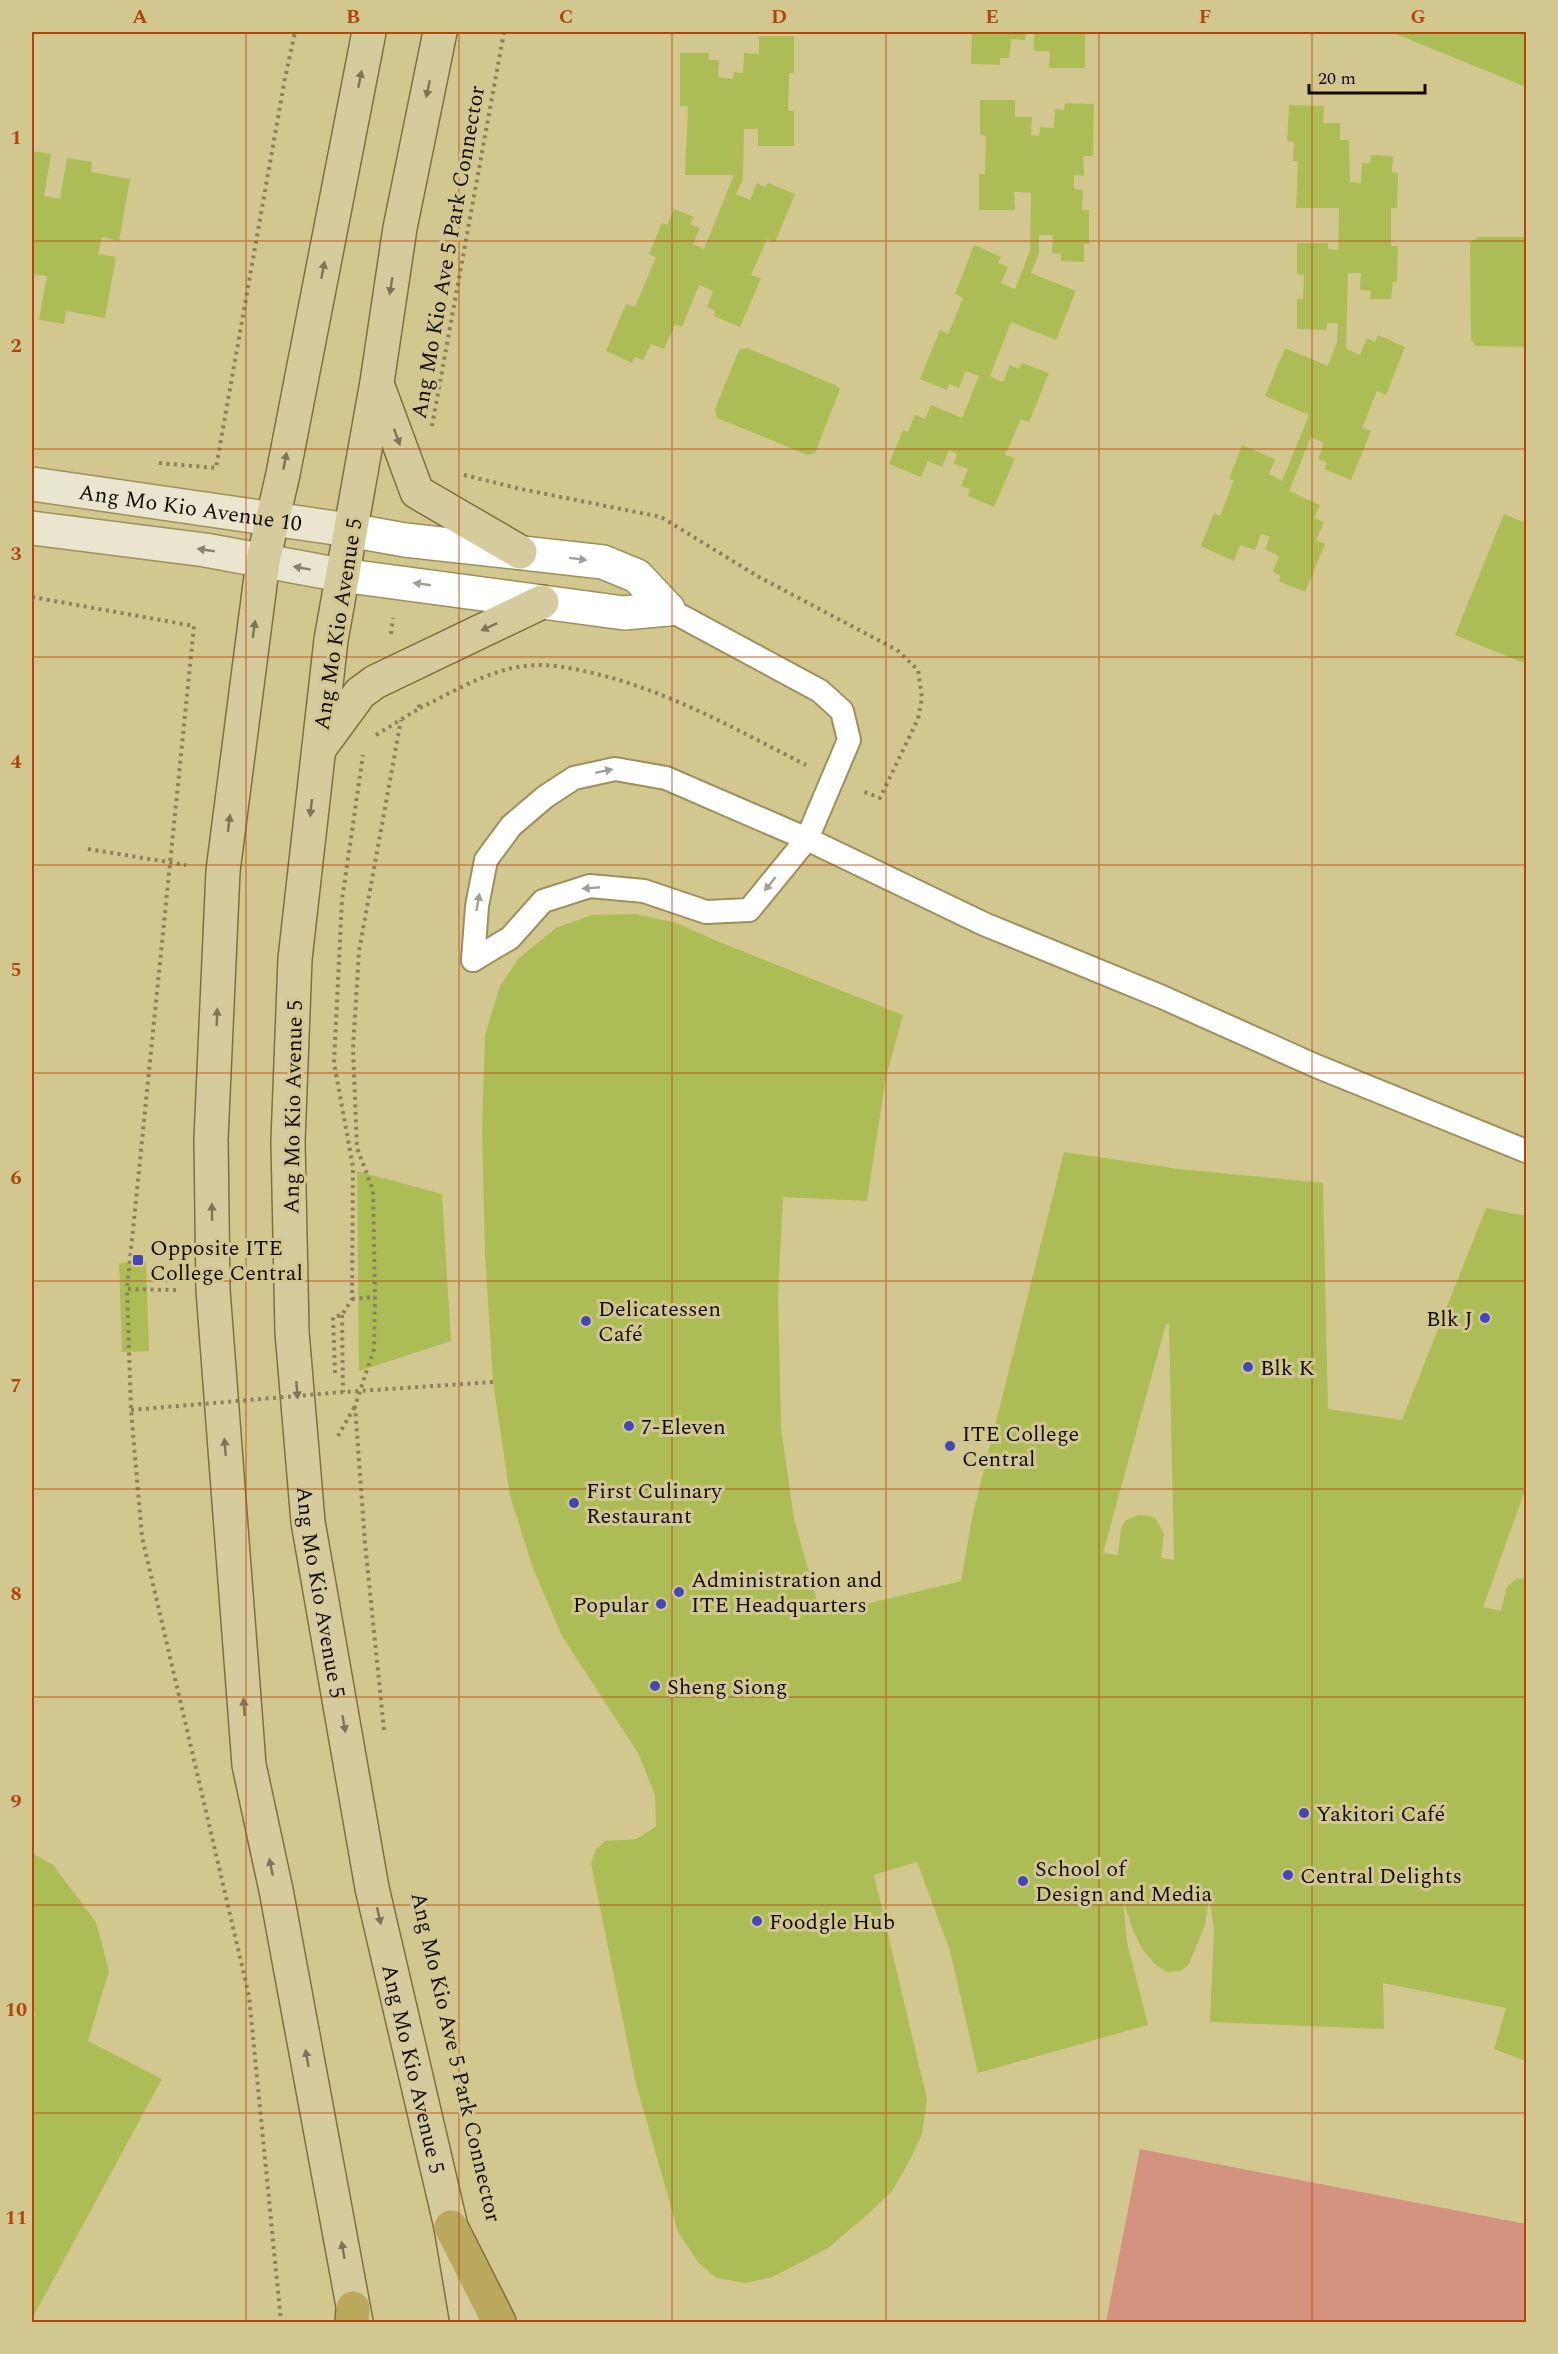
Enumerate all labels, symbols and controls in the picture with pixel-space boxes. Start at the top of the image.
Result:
text: A [132,2,148,32]
text: B [346,2,360,32]
text: C [559,2,573,32]
text: D [771,2,787,32]
text: E [985,2,999,32]
text: F [1199,2,1211,32]
text: G [1410,2,1426,32]
scale bar [1309,57,1424,95]
text: 20 m [1318,65,1356,92]
one-way arrow [356,69,365,88]
one-way arrow [423,80,432,99]
street label: Ang Mo Kio Ave 5 Park Connector [403,83,494,421]
text: 1 [10,123,22,153]
one-way arrow [319,260,328,279]
one-way arrow [387,276,396,295]
text: 2 [10,331,22,361]
one-way arrow [392,428,402,446]
one-way arrow [281,452,290,471]
street label: Ang Mo Kio Avenue 10 [76,476,304,541]
street label: Ang Mo Kio Avenue 5 [305,516,372,733]
text: 3 [10,539,22,569]
one-way arrow [196,546,215,555]
one-way arrow [568,555,587,564]
one-way arrow [293,563,312,572]
one-way arrow [412,580,431,589]
one-way arrow [249,620,258,639]
one-way arrow [481,622,498,631]
text: 4 [10,747,22,777]
one-way arrow [595,766,613,776]
one-way arrow [306,799,316,818]
one-way arrow [224,813,234,832]
one-way arrow [764,876,777,892]
one-way arrow [582,883,601,893]
one-way arrow [474,892,483,911]
text: 5 [10,955,22,985]
street label: Ang Mo Kio Avenue 5 [275,1000,312,1214]
one-way arrow [212,1008,221,1027]
text: 6 [10,1163,22,1193]
one-way arrow [207,1203,217,1222]
place label: Opposite ITE College Central [150,1232,303,1290]
marker: Opposite ITE College Central [131,1253,145,1267]
place label: Delicatessen Café [598,1293,721,1351]
place label: Blk J [1426,1303,1473,1336]
marker: Blk J [1478,1311,1492,1325]
marker: Delicatessen Café [579,1314,593,1328]
place label: Blk K [1260,1352,1315,1385]
marker: Blk K [1241,1360,1255,1374]
text: 7 [10,1371,22,1401]
one-way arrow [292,1381,302,1400]
place label: 7-Eleven [641,1411,726,1444]
place label: ITE College Central [962,1418,1079,1476]
marker: 7-Eleven [622,1419,636,1433]
one-way arrow [220,1437,229,1456]
marker: ITE College Central [943,1439,957,1453]
place label: First Culinary Restaurant [586,1475,723,1533]
street label: Ang Mo Kio Avenue 5 [287,1485,354,1701]
marker: First Culinary Restaurant [567,1496,581,1510]
place label: Administration and ITE Headquarters [691,1564,882,1622]
text: 8 [10,1579,22,1609]
marker: Administration and ITE Headquarters [672,1585,686,1599]
place label: Popular [573,1589,649,1622]
marker: Popular [654,1597,668,1611]
place label: Sheng Siong [667,1671,788,1704]
marker: Sheng Siong [648,1679,662,1693]
one-way arrow [240,1697,249,1716]
one-way arrow [339,1715,348,1734]
text: 9 [10,1787,22,1817]
place label: Yakitori Café [1316,1798,1445,1831]
marker: Yakitori Café [1297,1806,1311,1820]
place label: School of Design and Media [1035,1853,1212,1911]
one-way arrow [266,1857,275,1876]
place label: Central Delights [1300,1860,1462,1893]
marker: Central Delights [1281,1868,1295,1882]
marker: School of Design and Media [1016,1874,1030,1888]
street label: Ang Mo Kio Ave 5 Park Connector [401,1889,510,2226]
place label: Foodgle Hub [769,1906,895,1939]
one-way arrow [374,1907,384,1925]
marker: Foodgle Hub [750,1914,764,1928]
street label: Ang Mo Kio Avenue 5 [372,1961,453,2177]
text: 10 [5,1995,27,2025]
one-way arrow [302,2049,311,2068]
text: 11 [5,2203,27,2233]
one-way arrow [338,2240,347,2259]

